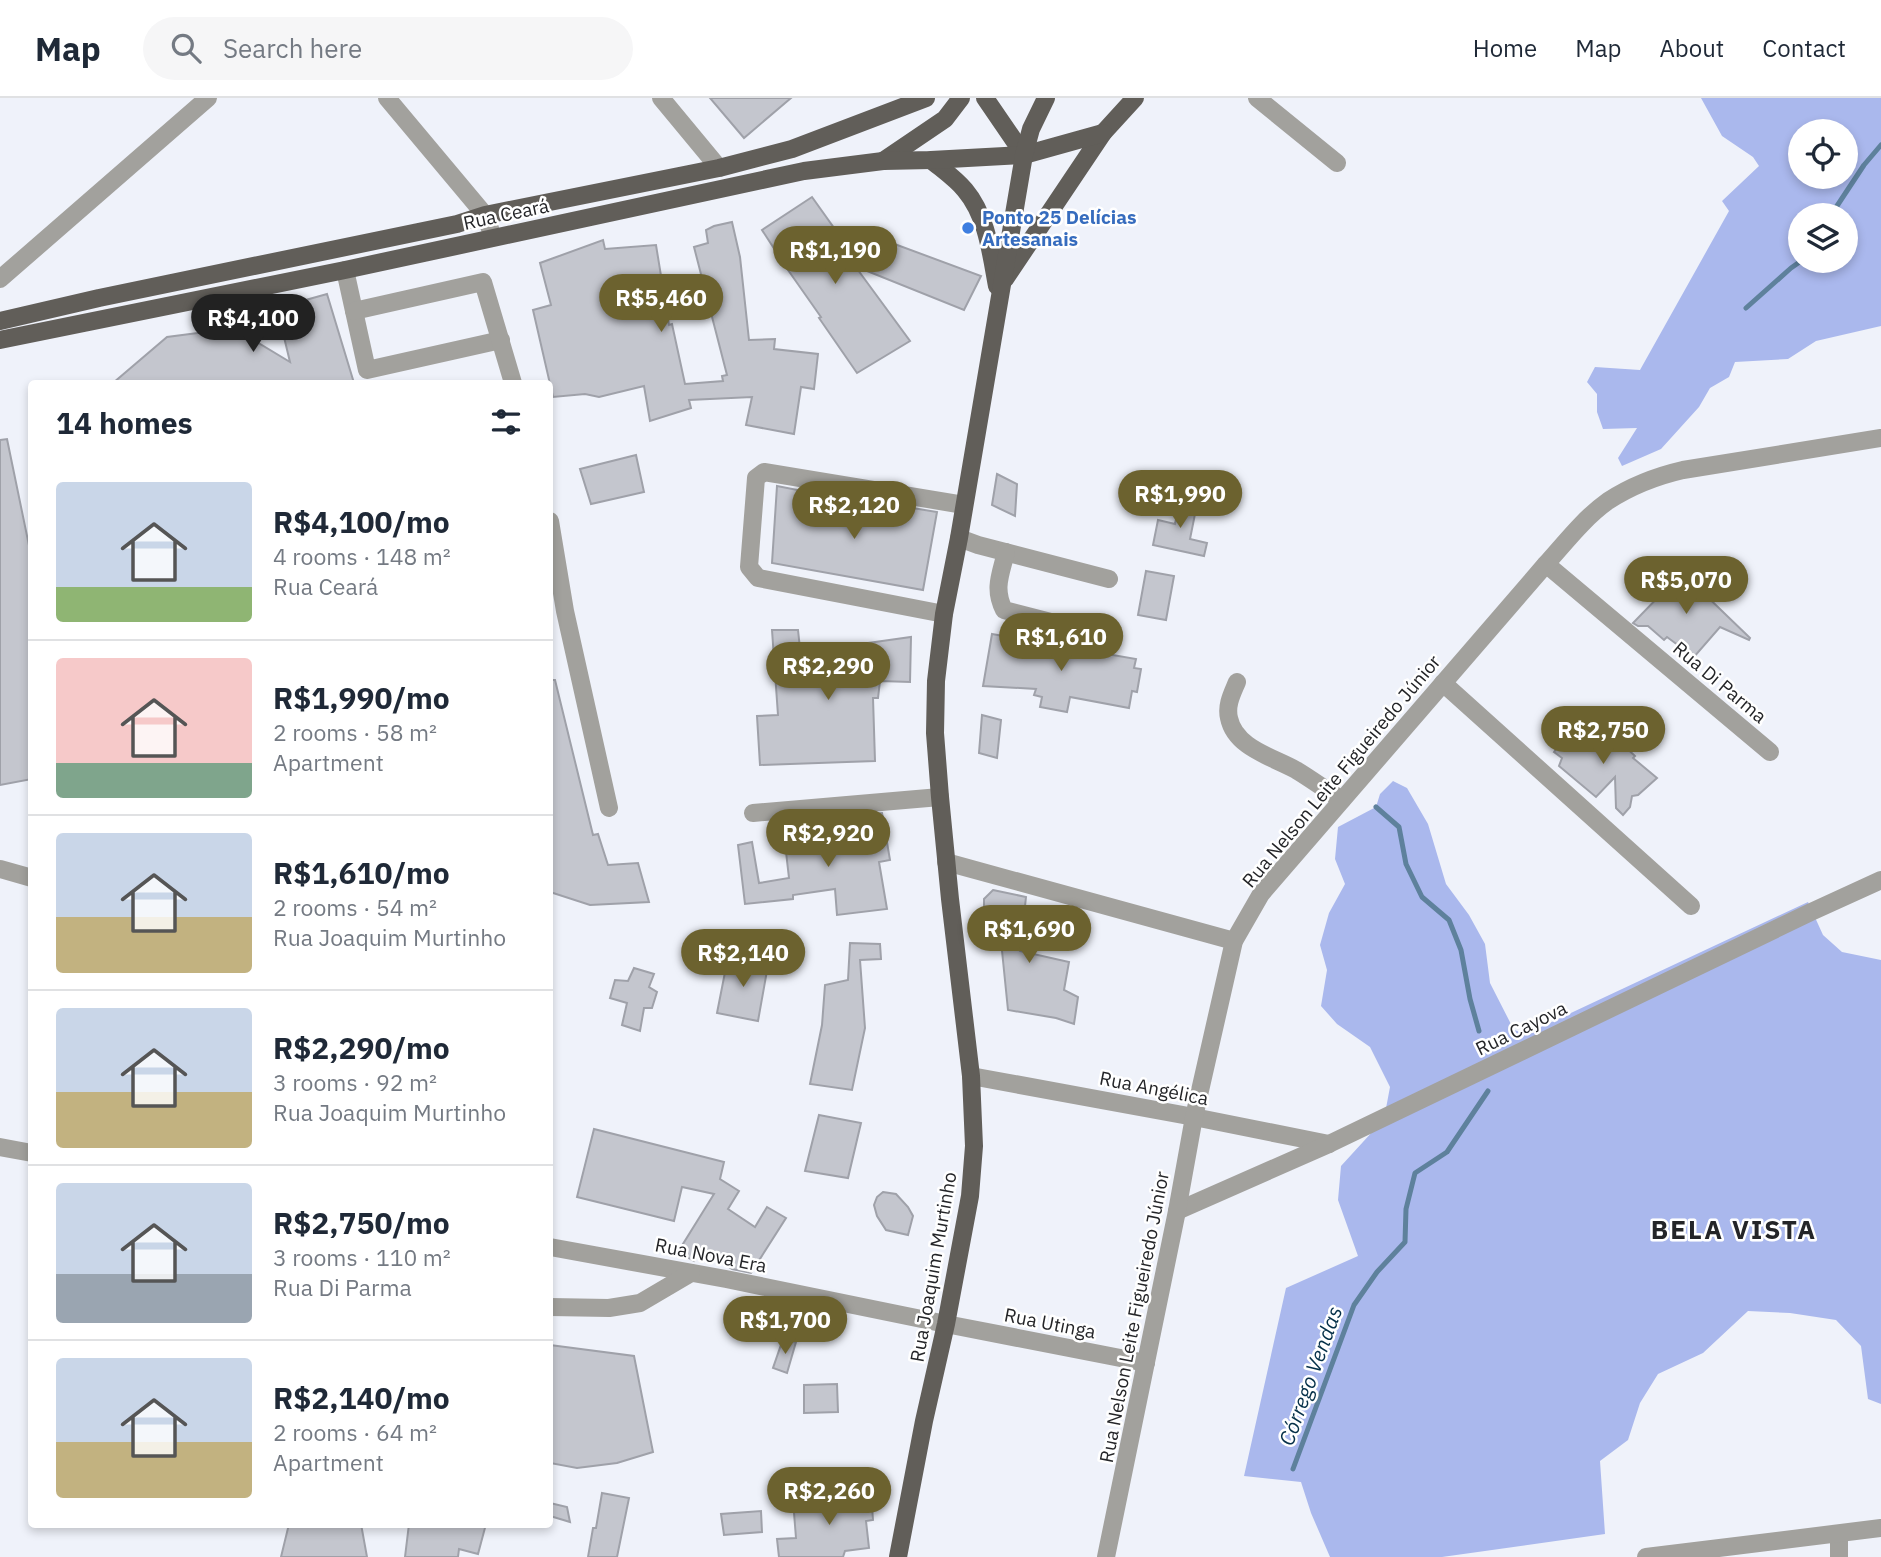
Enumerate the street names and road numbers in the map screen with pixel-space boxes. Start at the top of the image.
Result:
street label: Rua Ceará [461,193,551,235]
street label: Rua Di Parma [1668,636,1772,728]
street label: Rua Nelson Leite Figueiredo Júnior [1237,650,1445,892]
street label: Rua Cayova [1471,996,1571,1060]
street label: Rua Angélica [1097,1066,1211,1110]
street label: Rua Nelson Leite Figueiredo Júnior [1094,1169,1174,1465]
street label: Rua Joaquim Murtinho [904,1170,962,1364]
street label: Rua Nova Era [653,1232,769,1278]
street label: Rua Utinga [1002,1302,1098,1344]

